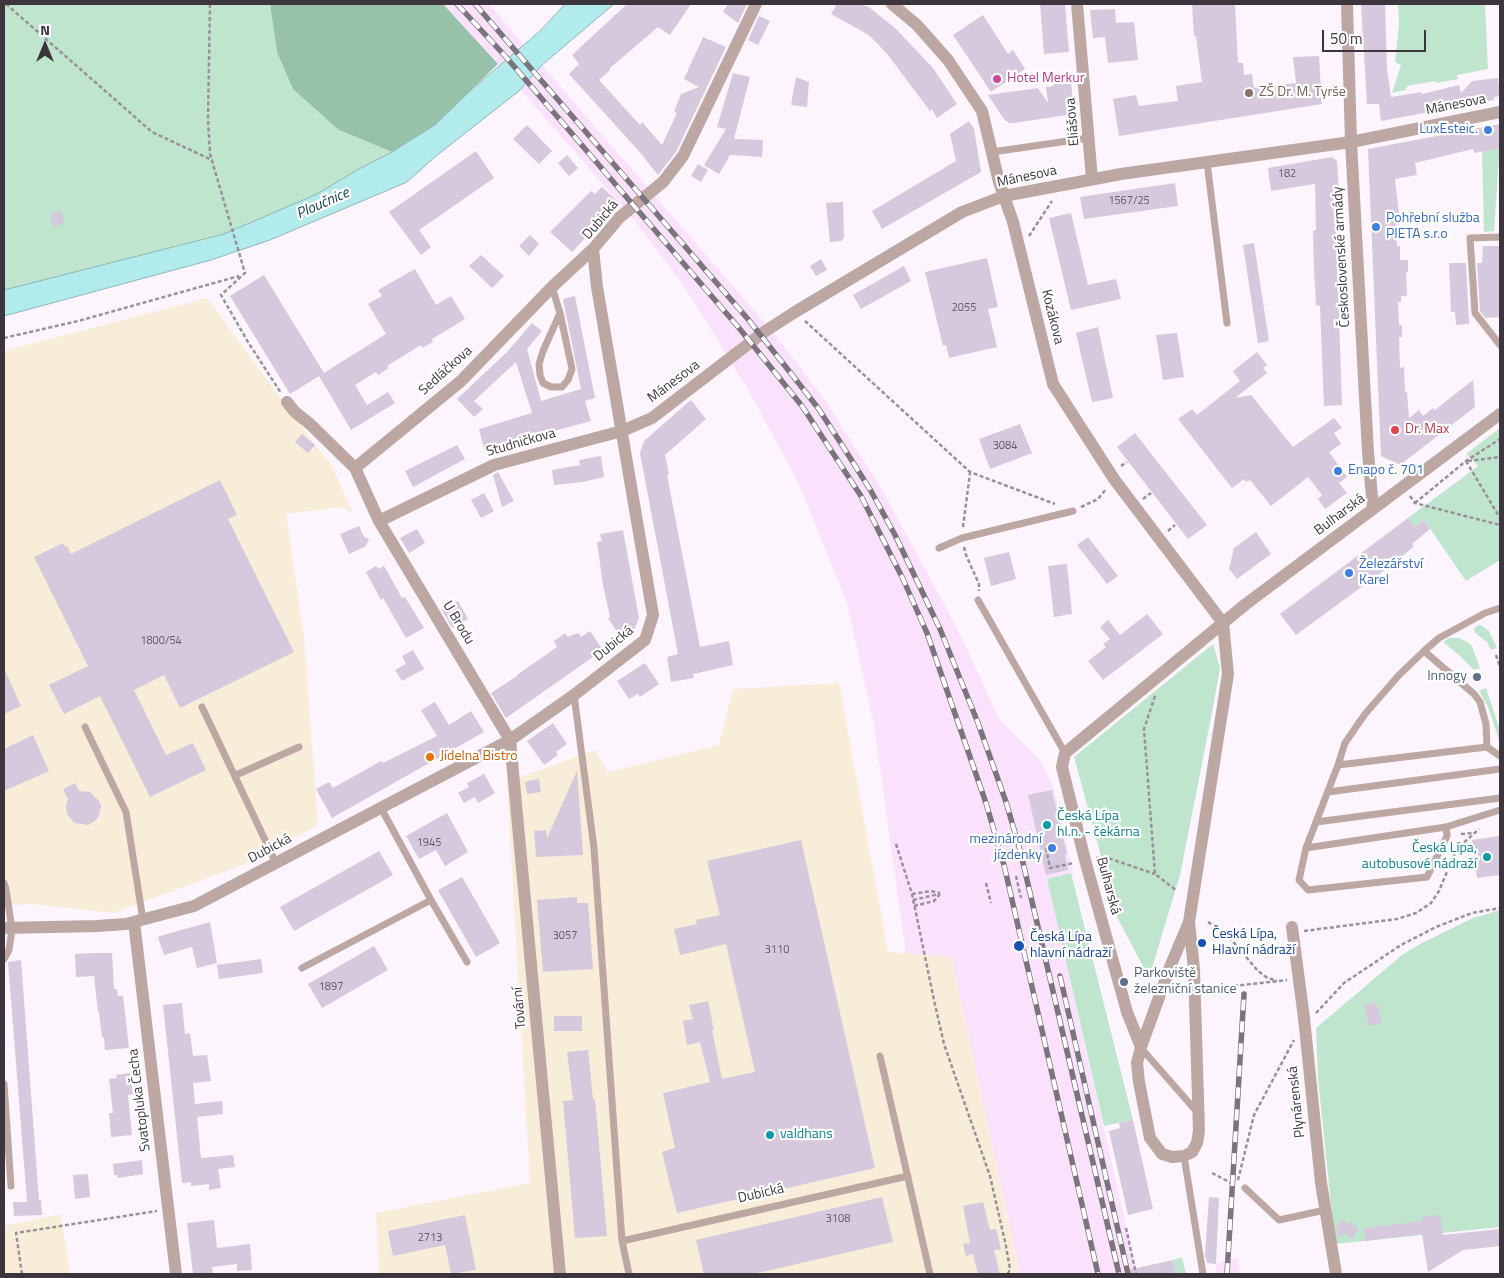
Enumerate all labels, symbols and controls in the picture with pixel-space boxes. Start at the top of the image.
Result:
text: N [40,19,50,40]
north arrow [20,20,70,70]
scale bar [1324,20,1428,52]
text: 50 m [1330,27,1363,50]
place label: Hotel Merkur [1007,71,1085,87]
marker: Hotel Merkur [991,73,1003,85]
place label: ZŠ Dr. M. Tyrše [1259,85,1346,101]
marker: ZŠ Dr. M. Tyrše [1243,87,1255,99]
street label: Mánesova [1425,91,1487,119]
street label: Eliášova [1063,97,1083,147]
place label: LuxEsteic. [1419,122,1478,138]
marker: LuxEsteic. [1482,124,1494,136]
street label: Mánesova [996,162,1058,192]
house number: 182 [1278,167,1296,181]
water label: Ploučnice [294,184,352,224]
street label: Československé armády [1330,186,1354,328]
house number: 1567/25 [1108,194,1150,208]
street label: Dubická [580,197,622,243]
place label: Pohřební služba PIETA s.r.o [1386,211,1480,243]
marker: Pohřební služba PIETA s.r.o [1370,221,1382,233]
street label: Kozákova [1037,288,1067,346]
house number: 2055 [952,301,976,315]
street label: Sedláčkova [416,343,476,399]
street label: Mánesova [645,357,703,407]
place label: Dr. Max [1405,422,1449,438]
marker: Dr. Max [1389,424,1401,436]
street label: Studničkova [484,425,558,461]
house number: 3084 [993,439,1017,453]
place label: Enapo č. 701 [1348,463,1424,479]
marker: Enapo č. 701 [1332,465,1344,477]
street label: Bulharská [1311,491,1369,539]
place label: Železářství Karel [1359,557,1423,590]
marker: Železářství Karel [1343,567,1355,579]
street label: U Brodu [439,598,477,648]
street label: Dubická [591,623,637,665]
house number: 1800/54 [140,634,182,648]
place label: Innogy [1427,669,1467,685]
marker: Innogy [1471,671,1483,683]
place label: Jídelna Bistro [440,749,518,765]
marker: Jídelna Bistro [424,751,436,763]
place label: Česká Lípa hl.n. - čekárna [1057,809,1140,842]
marker: Česká Lípa hl.n. - čekárna [1041,819,1053,831]
street label: Dubická [245,831,295,867]
place label: mezinárodní jízdenky [969,832,1042,864]
house number: 1945 [417,836,441,850]
place label: Česká Lípa, autobusové nádraží [1362,841,1477,874]
marker: mezinárodní jízdenky [1046,842,1058,854]
marker: Česká Lípa, autobusové nádraží [1481,851,1493,863]
street label: Bulharská [1092,855,1124,917]
place label: Česká Lípa, Hlavní nádraží [1212,927,1295,960]
house number: 3057 [553,929,577,943]
place label: Česká Lípa hlavní nádraží [1030,930,1111,962]
marker: Česká Lípa, Hlavní nádraží [1196,937,1208,949]
marker: Česká Lípa hlavní nádraží [1012,939,1026,953]
house number: 3110 [765,943,789,957]
place label: Parkoviště železniční stanice [1134,966,1237,999]
marker: Parkoviště železniční stanice [1118,976,1130,988]
house number: 1897 [319,980,343,994]
street label: Tovární [510,986,530,1030]
street label: Svatopluka Čecha [125,1048,155,1152]
street label: Plynárenská [1285,1065,1309,1139]
place label: valdhans [780,1127,833,1143]
marker: valdhans [764,1129,776,1141]
street label: Dubická [736,1181,786,1207]
house number: 3108 [826,1212,850,1226]
house number: 2713 [418,1231,442,1245]

